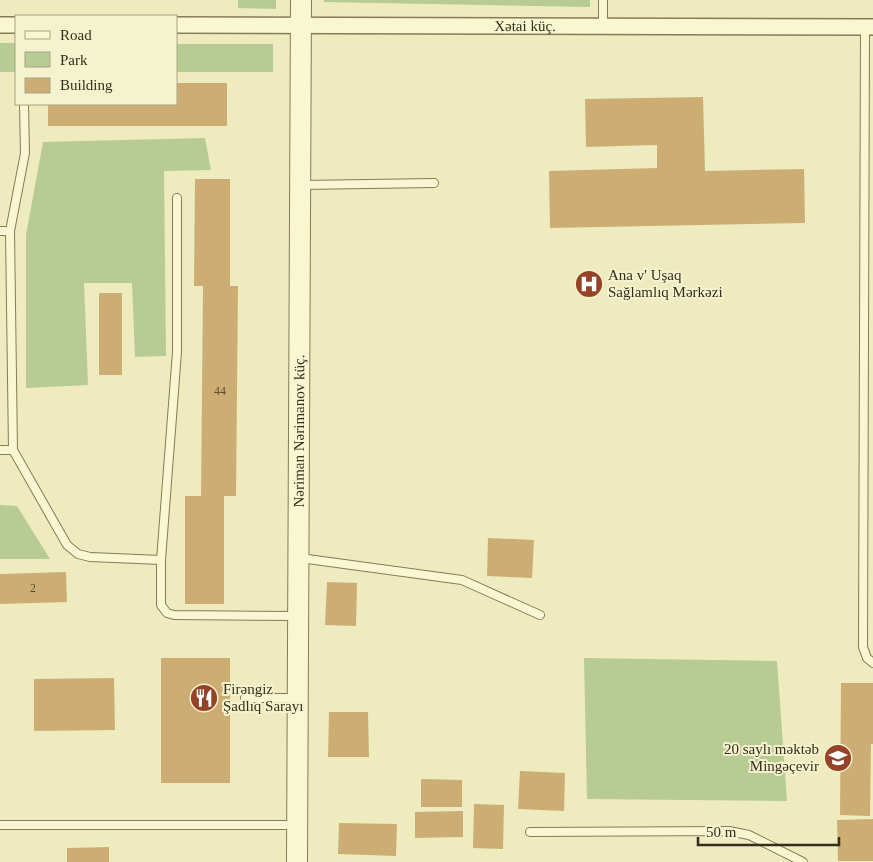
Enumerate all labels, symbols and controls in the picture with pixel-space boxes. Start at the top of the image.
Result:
legend [15,15,178,105]
street label: Xətai küç. [494,18,556,34]
text: Road [60,27,92,43]
text: Park [60,52,88,68]
text: Building [60,77,113,93]
place label: Ana v' Uşaq Sağlamlıq Mərkəzi [608,267,723,300]
hospital icon: Ana v' Uşaq Sağlamlıq Mərkəzi [574,269,604,299]
street label: Nəriman Nərimanov küç. [291,354,307,508]
house number: 44 [214,384,226,398]
house number: 2 [30,581,36,595]
place label: Firəngiz Şadlıq Sarayı [223,681,303,714]
restaurant icon: Firəngiz Şadlıq Sarayı [189,683,219,713]
place label: 20 saylı məktəb Mingəçevir [724,741,819,774]
school or university icon: 20 saylı məktəb Mingəçevir [823,743,853,773]
scale bar [698,814,839,846]
text: 50 m [706,824,737,840]

